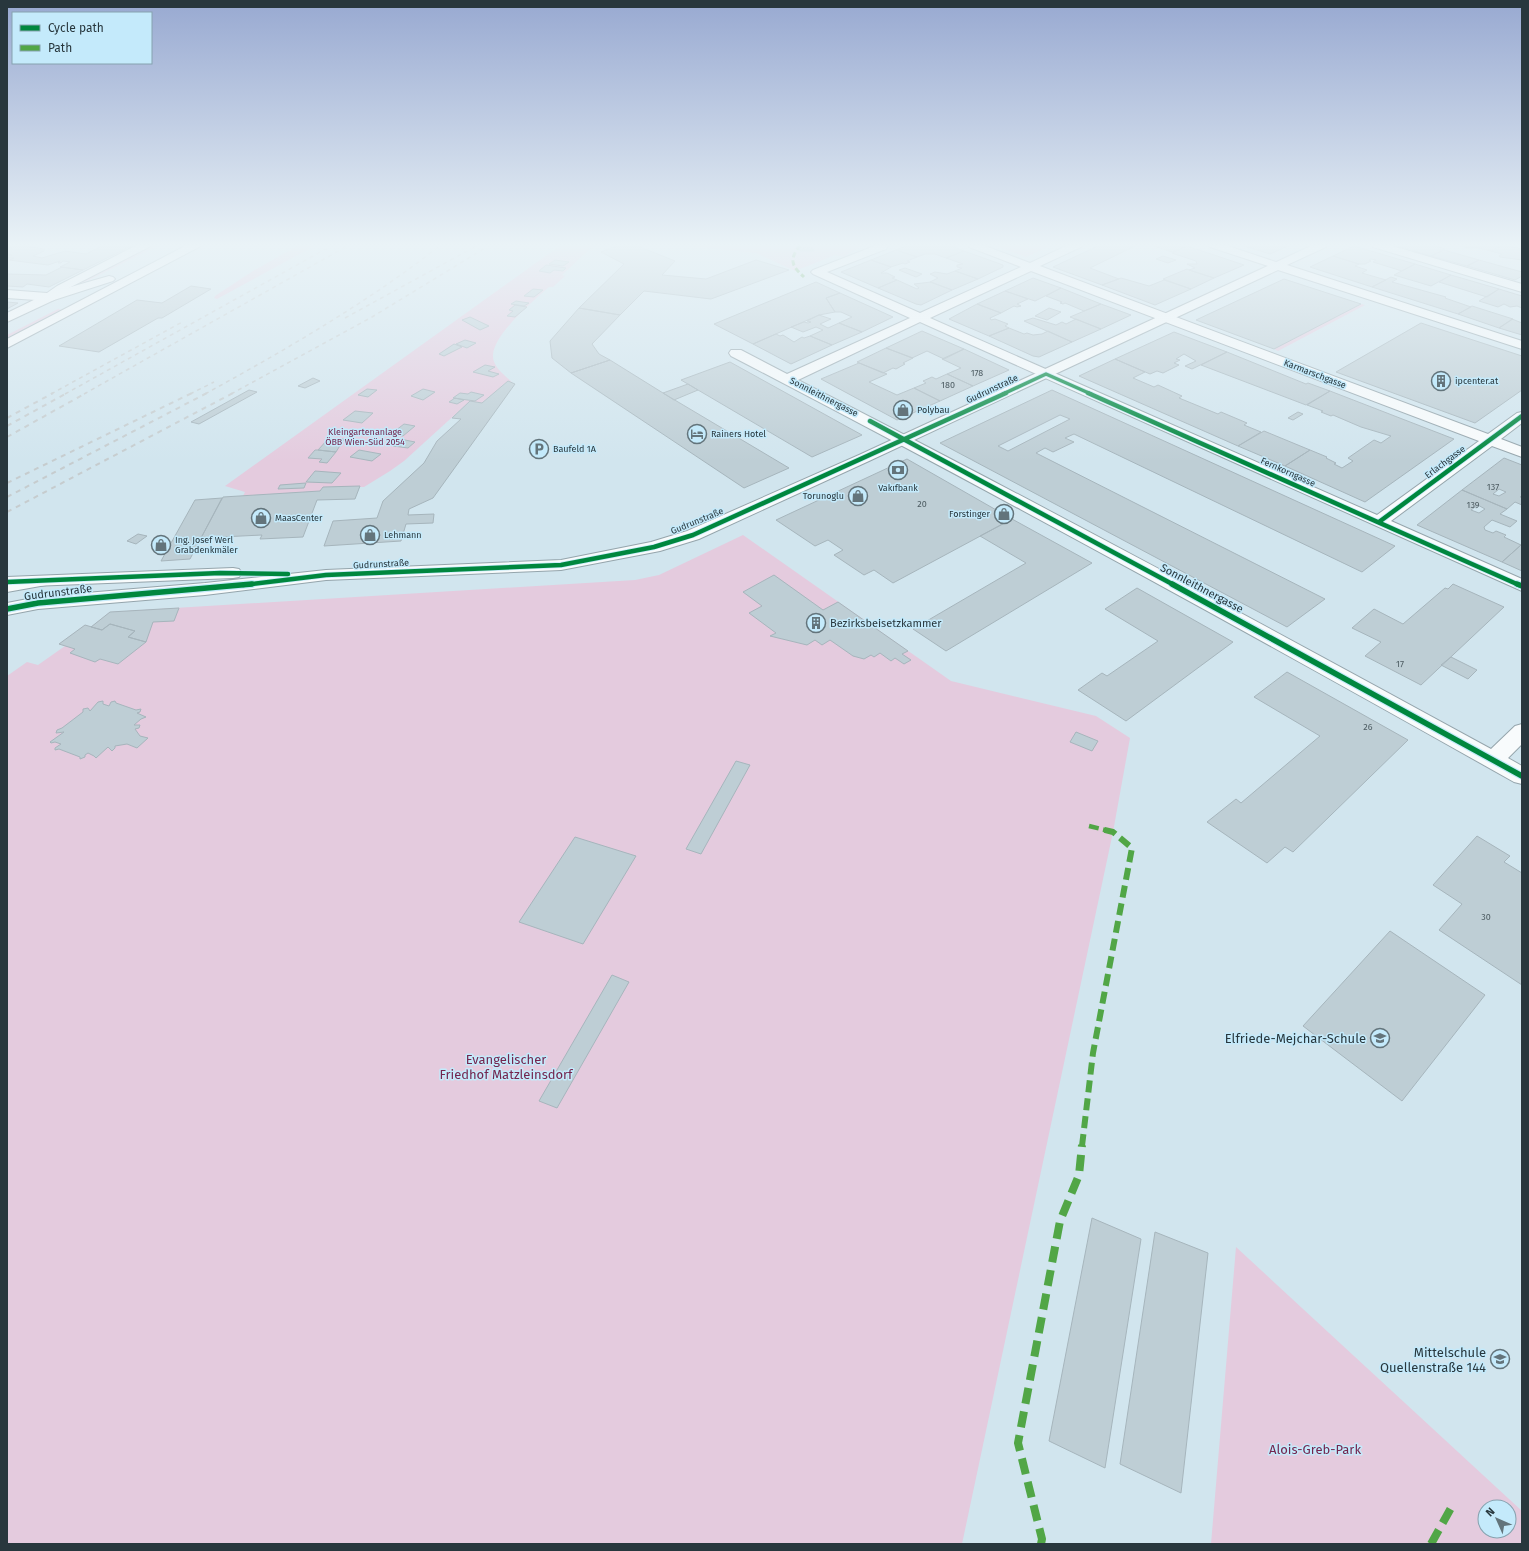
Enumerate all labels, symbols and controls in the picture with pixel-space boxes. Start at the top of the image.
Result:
legend [12,12,152,64]
text: Cycle path [48,21,104,35]
text: Path [48,41,72,55]
street label: Karmarschgasse [1282,358,1348,391]
house number: 178 [971,368,983,378]
building icon: ipcenter.at [1430,370,1452,392]
street label: Gudrunstraße [964,373,1020,405]
street label: Sonnleithnergasse [788,375,860,419]
place label: ipcenter.at [1455,376,1499,386]
house number: 180 [941,380,955,390]
shop icon: Polybau [892,399,914,421]
place label: Polybau [917,405,950,415]
hotel icon: Rainers Hotel [686,423,708,445]
park label: Kleingartenanlage ÖBB Wien-Süd 2054 [325,427,405,447]
place label: Rainers Hotel [711,429,766,439]
parking icon: Baufeld 1A [528,438,550,460]
place label: Baufeld 1A [553,444,597,454]
street label: Erlachgasse [1423,444,1467,480]
street label: Fernkorngasse [1259,455,1317,489]
bank icon: Vakıfbank [887,459,909,481]
house number: 137 [1487,482,1499,492]
place label: Vakıfbank [878,483,918,493]
shop icon: Torunoglu [847,485,869,507]
place label: Torunoglu [803,491,844,501]
house number: 20 [917,499,927,509]
house number: 139 [1466,500,1480,510]
shop icon: Forstinger [993,503,1015,525]
street label: Gudrunstraße [669,506,725,536]
shop icon: MaasCenter [250,507,272,529]
place label: Forstinger [949,509,991,519]
place label: MaasCenter [275,513,323,523]
shop icon: Lehmann [359,524,381,546]
place label: Lehmann [384,530,422,540]
shop icon: Ing. Josef Werl Grabdenkmäler [150,534,172,556]
place label: Ing. Josef Werl Grabdenkmäler [175,535,238,555]
street label: Gudrunstraße [353,558,409,570]
street label: Sonnleithnergasse [1158,561,1245,616]
street label: Gudrunstraße [23,582,93,603]
building icon: Bezirksbeisetzkammer [805,612,827,634]
place label: Bezirksbeisetzkammer [830,617,942,630]
house number: 17 [1396,659,1404,669]
house number: 26 [1363,722,1373,732]
house number: 30 [1481,912,1491,922]
school or university icon: Elfriede-Mejchar-Schule [1369,1027,1391,1049]
place label: Elfriede-Mejchar-Schule [1225,1031,1366,1046]
park label: Evangelischer Friedhof Matzleinsdorf [440,1052,574,1082]
place label: Mittelschule Quellenstraße 144 [1380,1345,1486,1375]
school or university icon: Mittelschule Quellenstraße 144 [1489,1348,1511,1370]
park label: Alois-Greb-Park [1269,1442,1361,1457]
north arrow [1477,1499,1517,1539]
text: N [1483,1505,1497,1519]

